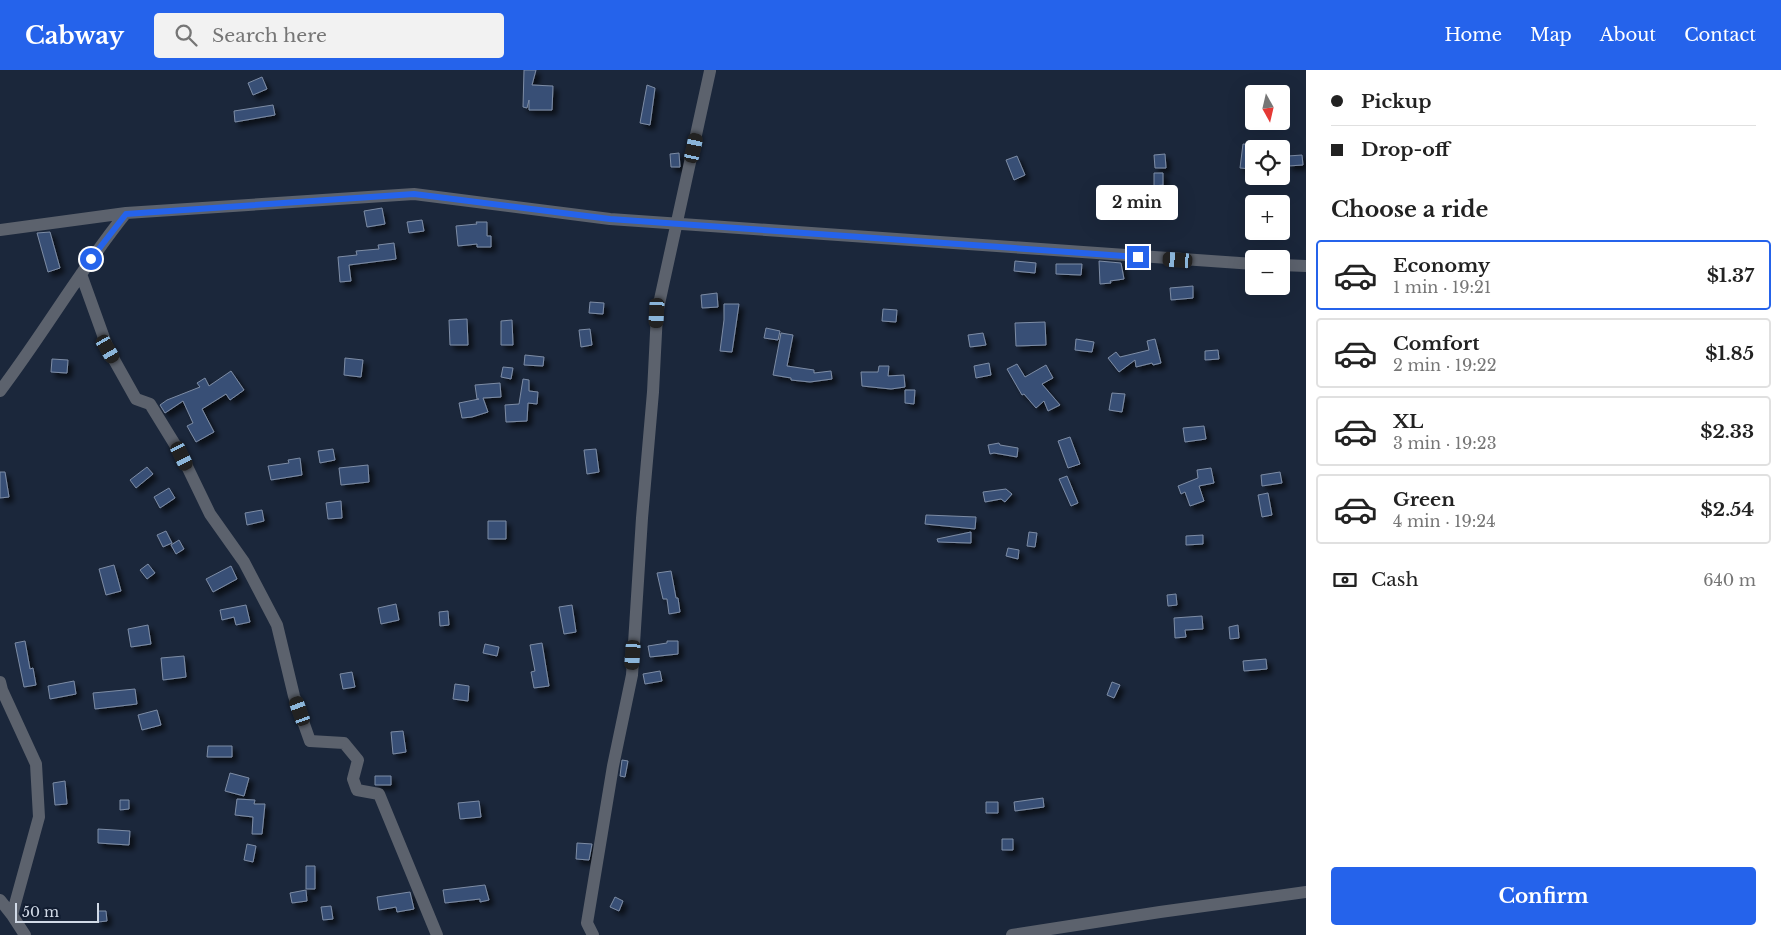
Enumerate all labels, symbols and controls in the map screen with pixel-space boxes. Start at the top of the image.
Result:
search box [154,13,504,58]
text: Cabway [25,21,124,50]
icon: search [172,21,200,49]
text: Search here [212,24,327,47]
text: Home [1444,24,1502,46]
text: Map [1530,24,1572,46]
text: About [1600,24,1656,46]
text: Contact [1684,24,1756,46]
north arrow [1245,85,1290,130]
map controls [1245,85,1290,295]
text: Pickup [1361,90,1432,113]
car [683,132,704,164]
text: Drop-off [1361,138,1450,161]
button: locate [1245,140,1290,185]
callout: 2 min [1097,184,1179,220]
text: 2 min [1112,192,1162,212]
button: + [1245,195,1290,240]
text: Choose a ride [1331,196,1488,223]
route end [1127,246,1149,268]
route start [80,248,102,270]
button: − [1245,250,1290,295]
car [1162,251,1193,269]
icon: car [1333,253,1378,298]
text: Economy [1393,254,1490,277]
text: $1.37 [1707,264,1754,287]
text: 1 min · 19:21 [1393,277,1491,297]
car [648,298,665,328]
icon: car [1333,331,1378,376]
car [94,332,121,366]
text: Comfort [1393,332,1480,355]
text: $1.85 [1705,342,1754,365]
text: 2 min · 19:22 [1393,355,1497,375]
icon: car [1333,409,1378,454]
text: XL [1393,410,1423,433]
text: $2.33 [1700,420,1754,443]
text: 3 min · 19:23 [1393,433,1497,453]
car [168,439,195,473]
icon: car [1333,487,1378,532]
text: Green [1393,488,1455,511]
text: $2.54 [1701,498,1754,521]
text: 4 min · 19:24 [1393,511,1496,531]
icon: cash [1331,566,1359,594]
text: Cash [1371,568,1418,591]
text: 640 m [1703,570,1756,590]
car [624,640,641,670]
car [287,694,312,728]
button: Confirm [1331,867,1756,925]
scale bar [15,900,99,923]
text: 50 m [22,903,59,921]

